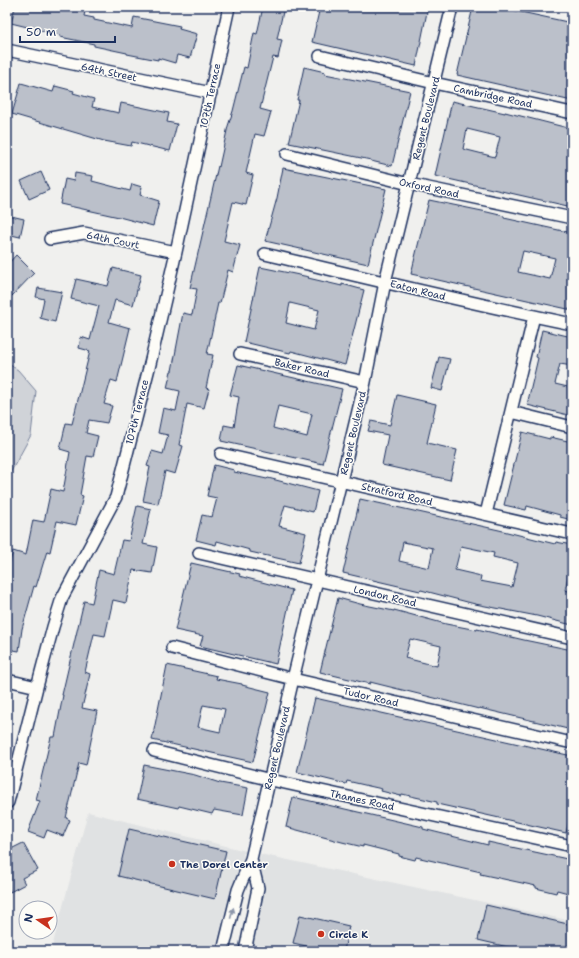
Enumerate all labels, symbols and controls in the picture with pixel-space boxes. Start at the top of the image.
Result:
scale bar [20,18,115,44]
text: 50 m [26,24,56,40]
street label: 64th Street [80,60,138,84]
street label: 107th Terrace [197,62,223,130]
street label: Regent Boulevard [409,74,443,161]
street label: Cambridge Road [452,81,534,111]
street label: Oxford Road [398,175,461,201]
street label: 64th Court [85,228,141,252]
street label: Eaton Road [389,277,448,303]
street label: Baker Road [273,355,331,381]
street label: 107th Terrace [123,378,151,446]
street label: Regent Boulevard [337,389,369,476]
street label: Stratford Road [360,480,434,509]
street label: London Road [352,582,418,610]
street label: Tudor Road [342,684,400,710]
street label: Regent Boulevard [261,704,293,791]
street label: Thames Road [329,787,396,813]
place label: The Dorel Center [180,858,268,871]
marker: The Dorel Center [167,859,177,869]
north arrow [18,900,58,940]
one-way arrow [229,907,235,919]
text: N [20,912,37,924]
place label: Circle K [329,928,368,941]
marker: Circle K [316,929,326,939]

